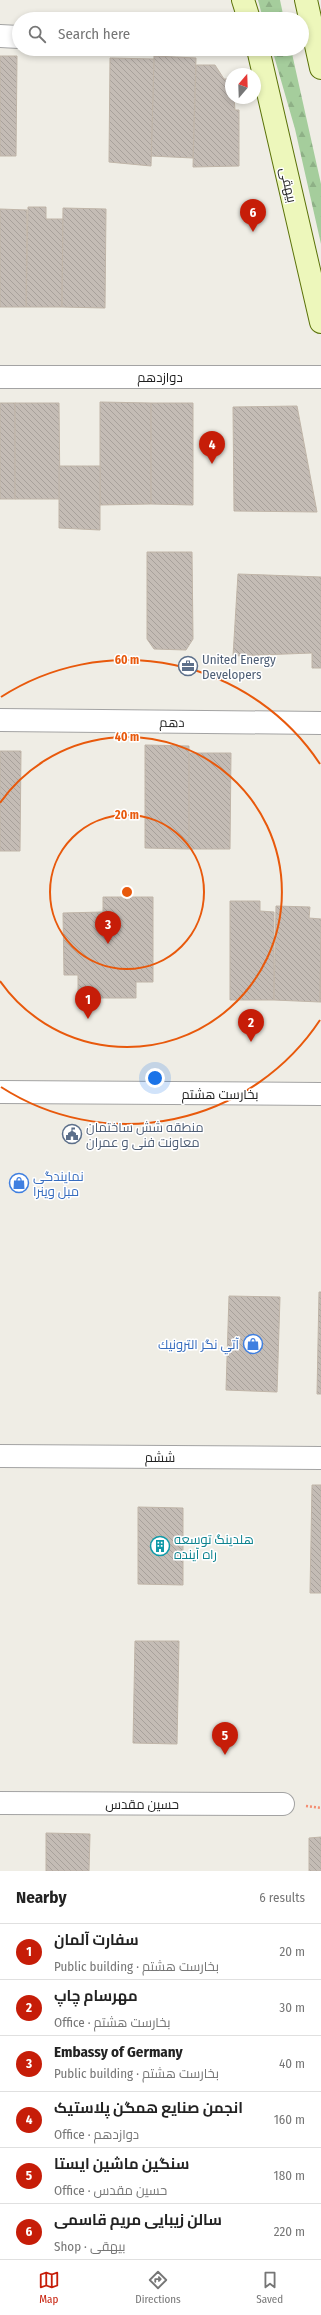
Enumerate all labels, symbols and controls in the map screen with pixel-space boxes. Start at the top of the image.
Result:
search box [12,12,309,56]
icon: search [26,23,48,45]
text: Search here [58,25,130,43]
north arrow [225,68,261,104]
street label: بیهقی [277,166,300,204]
pin: 6 [240,199,266,232]
street label: دوازدهم [137,370,183,387]
pin: 4 [199,431,225,464]
place label: United Energy Developers [202,652,276,682]
text: 60 m [115,653,139,667]
office icon: United Energy Developers [177,655,199,677]
street label: دهم [159,715,185,732]
text: 40 m [115,730,139,744]
text: 20 m [114,808,139,822]
centre of rings [120,885,134,899]
pin: 3 [95,911,121,944]
pin: 1 [75,986,101,1019]
pin: 2 [238,1009,264,1042]
your location [145,1068,165,1088]
street label: بخارست هشتم [182,1087,258,1104]
place label: منطقه شش ساختمان معاونت فنی و عمران [86,1120,204,1150]
public building icon: منطقه شش ساختمان معاونت فنی و عمران [61,1123,83,1145]
place label: نمایندگی مبل وینرا [33,1169,84,1199]
shop icon: نمایندگی مبل وینرا [8,1172,30,1194]
shop icon: آتي نگر الترونيك [242,1333,264,1355]
place label: آتي نگر الترونيك [158,1337,239,1355]
street label: ششم [145,1450,175,1467]
place label: هلدینگ توسعه راه آینده [174,1532,254,1562]
building icon: هلدینگ توسعه راه آینده [149,1535,171,1557]
pin: 5 [212,1722,238,1755]
street label: حسین مقدس [105,1797,179,1812]
text: Nearby [16,1887,67,1908]
text: 6 results [259,1890,305,1905]
text: سفارت آلمان [54,1931,139,1949]
text: 1 [26,1944,32,1959]
text: 20 m [279,1944,305,1959]
text: Public building · بخارست هشتم [54,1959,219,1974]
text: مهرسام چاپ [54,1987,138,2005]
text: 2 [26,2000,32,2015]
text: 30 m [279,2000,305,2015]
text: Office · بخارست هشتم [54,2015,170,2030]
text: Embassy of Germany [54,2043,183,2061]
text: 3 [26,2056,32,2071]
text: 40 m [279,2056,305,2071]
text: Public building · بخارست هشتم [54,2066,219,2081]
text: انجمن صنایع همگن پلاستیک [54,2099,243,2117]
text: 4 [26,2112,32,2127]
text: 160 m [274,2112,305,2127]
text: Office · دوازدهم [54,2127,139,2142]
text: سنگین ماشین ایستا [54,2155,189,2173]
text: 5 [26,2168,32,2183]
text: 180 m [274,2168,305,2183]
text: Office · حسین مقدس [54,2183,167,2198]
text: سالن زیبایی مریم قاسمی [54,2211,222,2229]
text: 6 [26,2224,32,2239]
text: 220 m [274,2224,305,2239]
text: Shop · بیهقی [54,2239,126,2254]
tab: Map [38,2269,60,2306]
tab: Directions [135,2269,181,2306]
tab: Saved [256,2269,283,2306]

